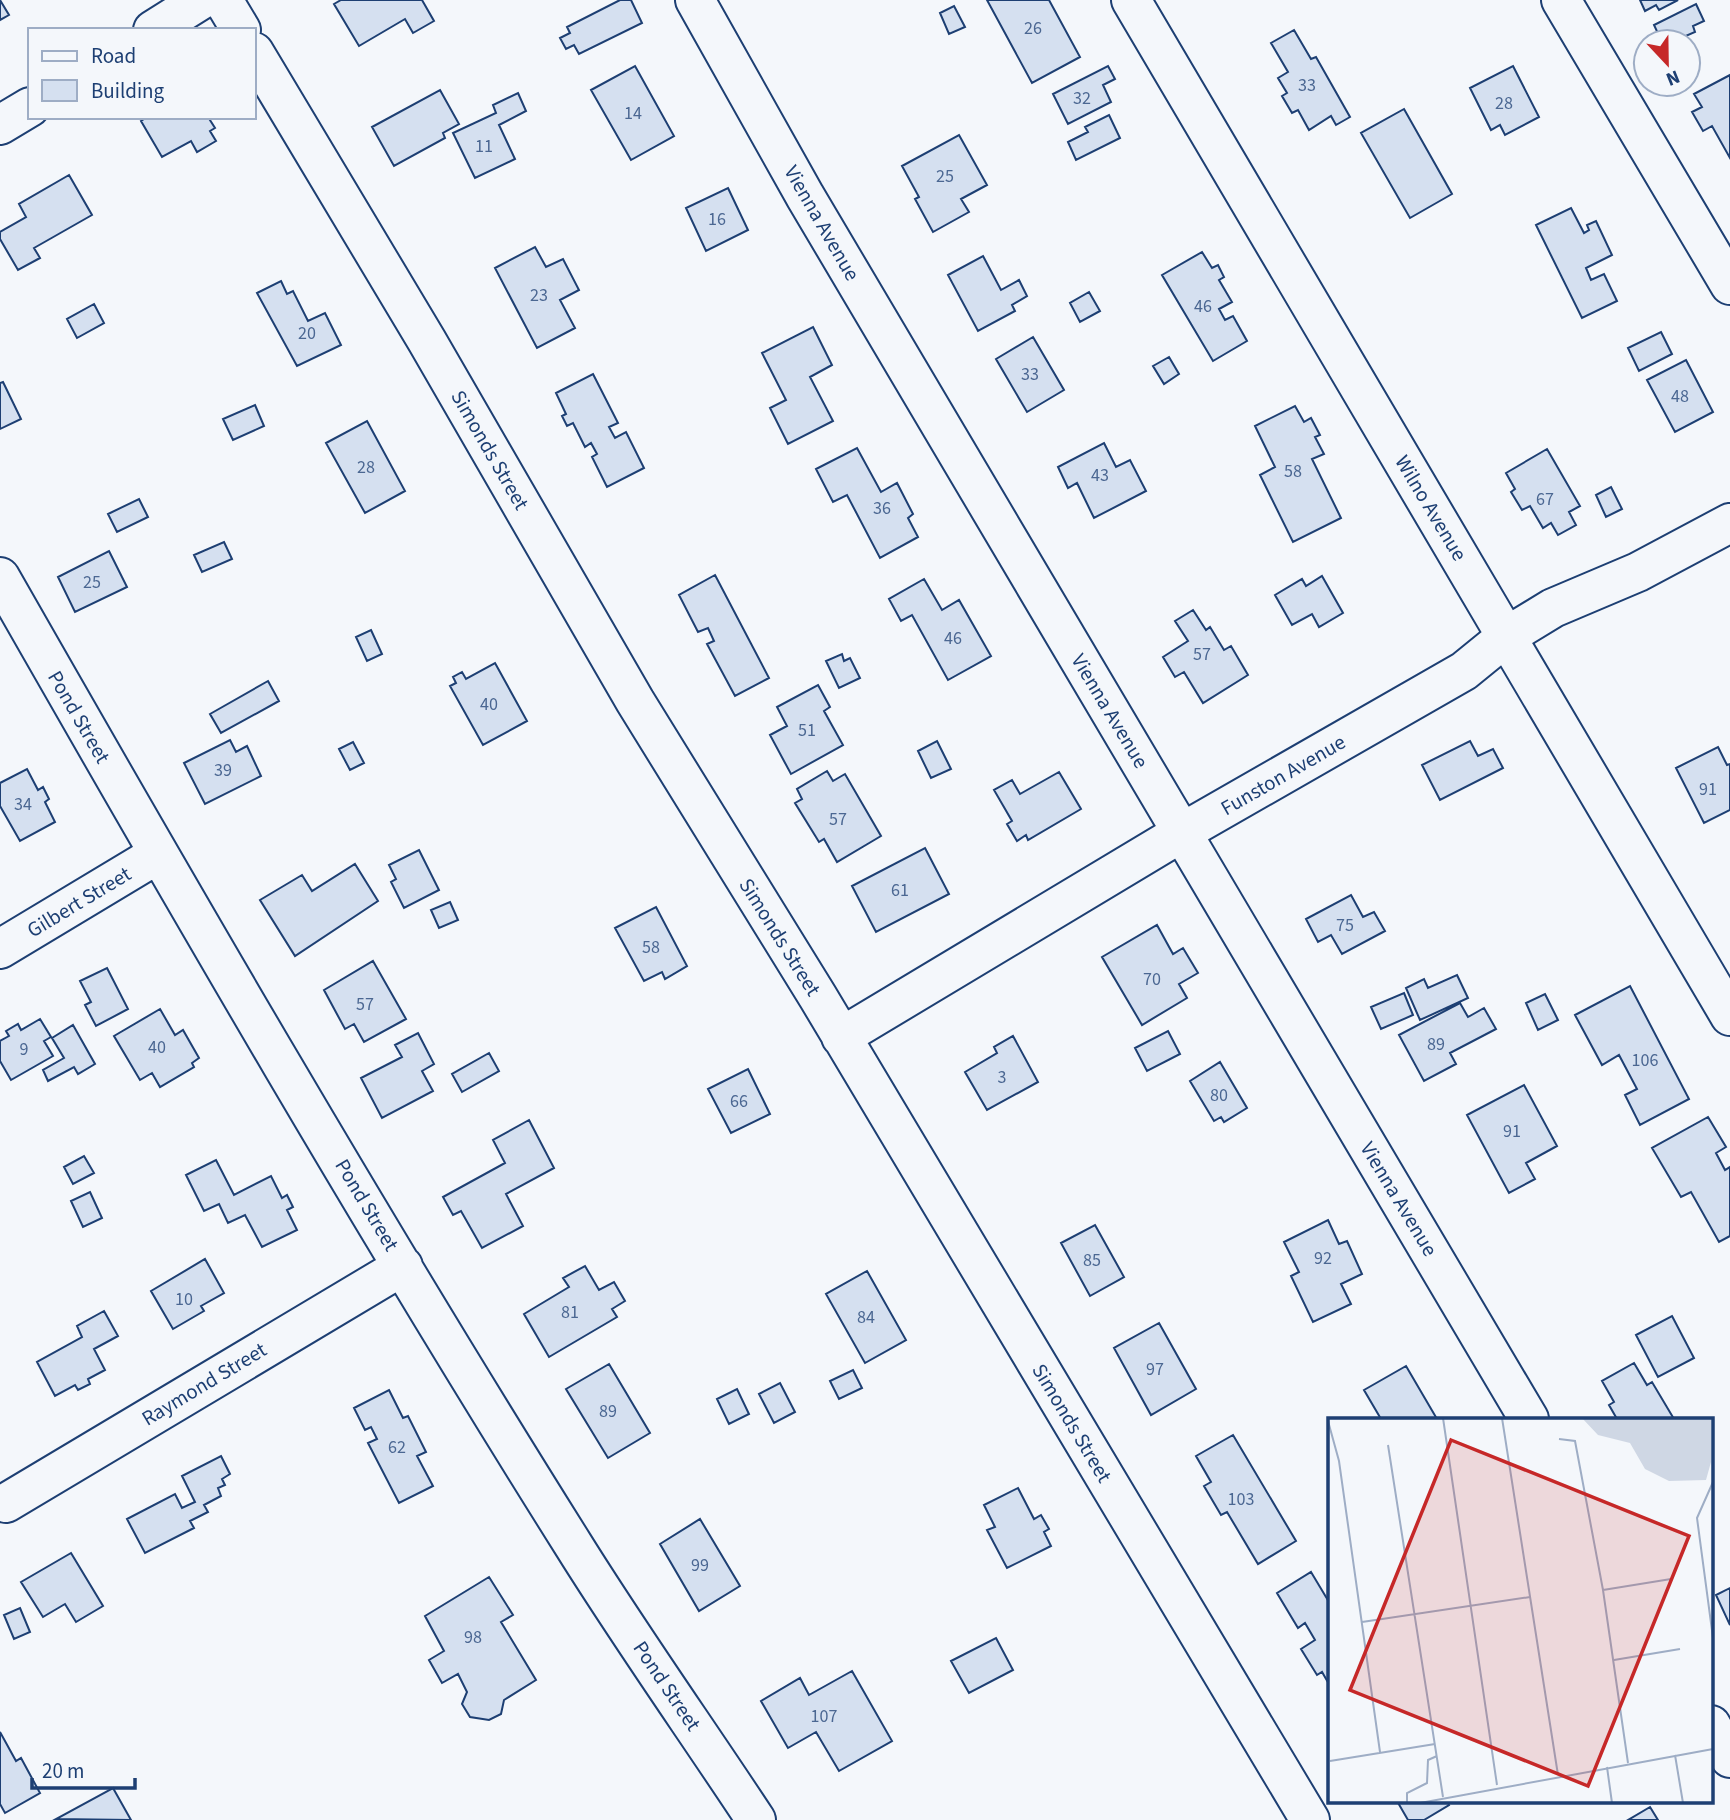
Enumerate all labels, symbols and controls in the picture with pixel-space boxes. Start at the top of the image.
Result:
house number: 26 [1024,16,1042,41]
legend [28,28,256,119]
north arrow [1632,28,1702,98]
text: Road [91,41,136,71]
text: N [1662,62,1684,92]
house number: 33 [1298,73,1316,98]
text: Building [91,76,165,106]
house number: 32 [1073,86,1091,111]
house number: 28 [1495,91,1513,116]
house number: 14 [624,101,642,126]
house number: 11 [475,134,493,159]
street label: Vienna Avenue [777,160,867,286]
house number: 25 [936,164,954,189]
house number: 16 [708,207,726,232]
house number: 23 [530,283,548,308]
house number: 46 [1194,294,1212,319]
house number: 20 [298,321,316,346]
house number: 33 [1021,362,1039,387]
house number: 48 [1671,384,1689,409]
street label: Simonds Street [444,385,536,515]
street label: Wilno Avenue [1388,449,1474,567]
house number: 28 [357,455,375,480]
house number: 58 [1284,459,1302,484]
house number: 43 [1091,463,1109,488]
house number: 67 [1536,487,1554,512]
house number: 36 [873,496,891,521]
house number: 25 [83,570,101,595]
house number: 46 [944,626,962,651]
house number: 57 [1193,642,1211,667]
street label: Vienna Avenue [1064,648,1156,774]
street label: Pond Street [40,665,118,769]
house number: 40 [480,692,498,717]
house number: 51 [798,718,816,743]
street label: Funston Avenue [1215,727,1351,823]
house number: 39 [214,758,232,783]
house number: 91 [1699,777,1717,802]
house number: 34 [14,792,32,817]
house number: 57 [829,807,847,832]
street label: Gilbert Street [21,859,137,945]
street label: Simonds Street [732,872,828,1002]
house number: 61 [891,878,909,903]
house number: 75 [1336,913,1354,938]
house number: 58 [642,935,660,960]
house number: 70 [1143,967,1161,992]
house number: 57 [356,992,374,1017]
house number: 89 [1427,1032,1445,1057]
house number: 40 [148,1035,166,1060]
house number: 9 [20,1037,29,1062]
house number: 106 [1632,1048,1658,1073]
house number: 3 [998,1065,1007,1090]
house number: 80 [1210,1083,1228,1108]
house number: 66 [730,1089,748,1114]
house number: 91 [1503,1119,1521,1144]
street label: Vienna Avenue [1353,1136,1445,1262]
street label: Pond Street [328,1153,406,1257]
house number: 92 [1314,1246,1332,1271]
house number: 85 [1083,1248,1101,1273]
house number: 10 [175,1287,193,1312]
house number: 81 [561,1300,579,1325]
house number: 84 [857,1305,875,1330]
street label: Raymond Street [136,1335,272,1433]
house number: 97 [1146,1357,1164,1382]
street label: Simonds Street [1025,1358,1119,1488]
house number: 89 [599,1399,617,1424]
inset map [1328,1418,1712,1802]
house number: 62 [388,1435,406,1460]
house number: 103 [1228,1487,1254,1512]
house number: 99 [691,1553,709,1578]
house number: 98 [464,1625,482,1650]
street label: Pond Street [626,1635,708,1737]
house number: 107 [811,1704,837,1729]
scale bar [32,1746,135,1790]
text: 20 m [42,1756,84,1786]

